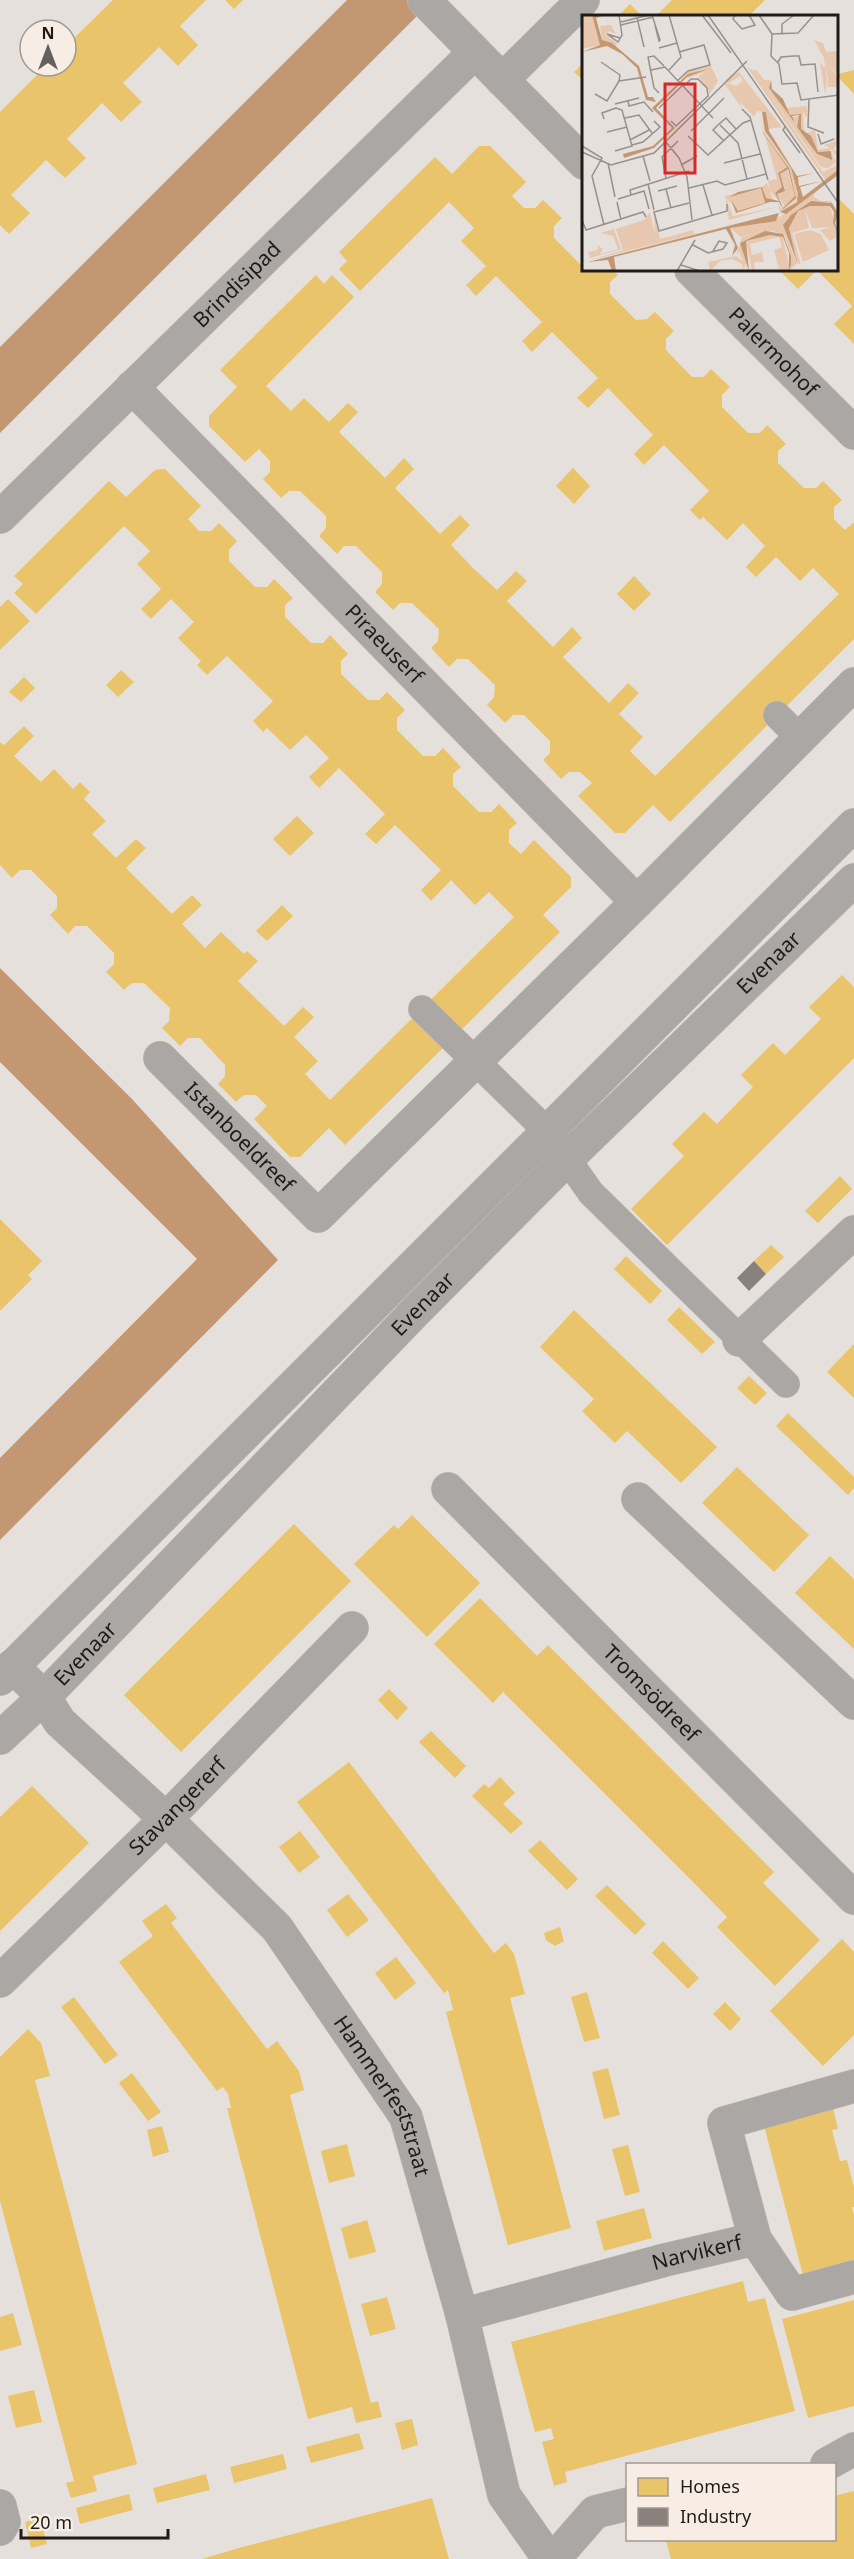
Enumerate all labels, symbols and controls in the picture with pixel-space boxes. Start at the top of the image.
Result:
inset map [582,15,839,272]
north arrow [18,18,78,78]
text: N [41,22,55,44]
street label: Brindisipad [187,235,286,333]
street label: Palermohof [723,300,826,403]
street label: Piraeuserf [339,598,431,690]
street label: Evenaar [730,924,807,1000]
street label: Istanboeldreef [179,1075,302,1199]
street label: Evenaar [384,1265,460,1342]
street label: Evenaar [47,1615,123,1692]
street label: Tromsödreef [597,1638,707,1749]
street label: Stavangererf [122,1749,233,1861]
street label: Hammerfeststraat [328,2010,437,2180]
street label: Narvikerf [648,2227,746,2276]
legend [626,2463,836,2541]
text: Homes [680,2474,740,2498]
scale bar [21,2502,168,2540]
text: Industry [680,2504,752,2528]
text: 20 m [30,2510,72,2534]

